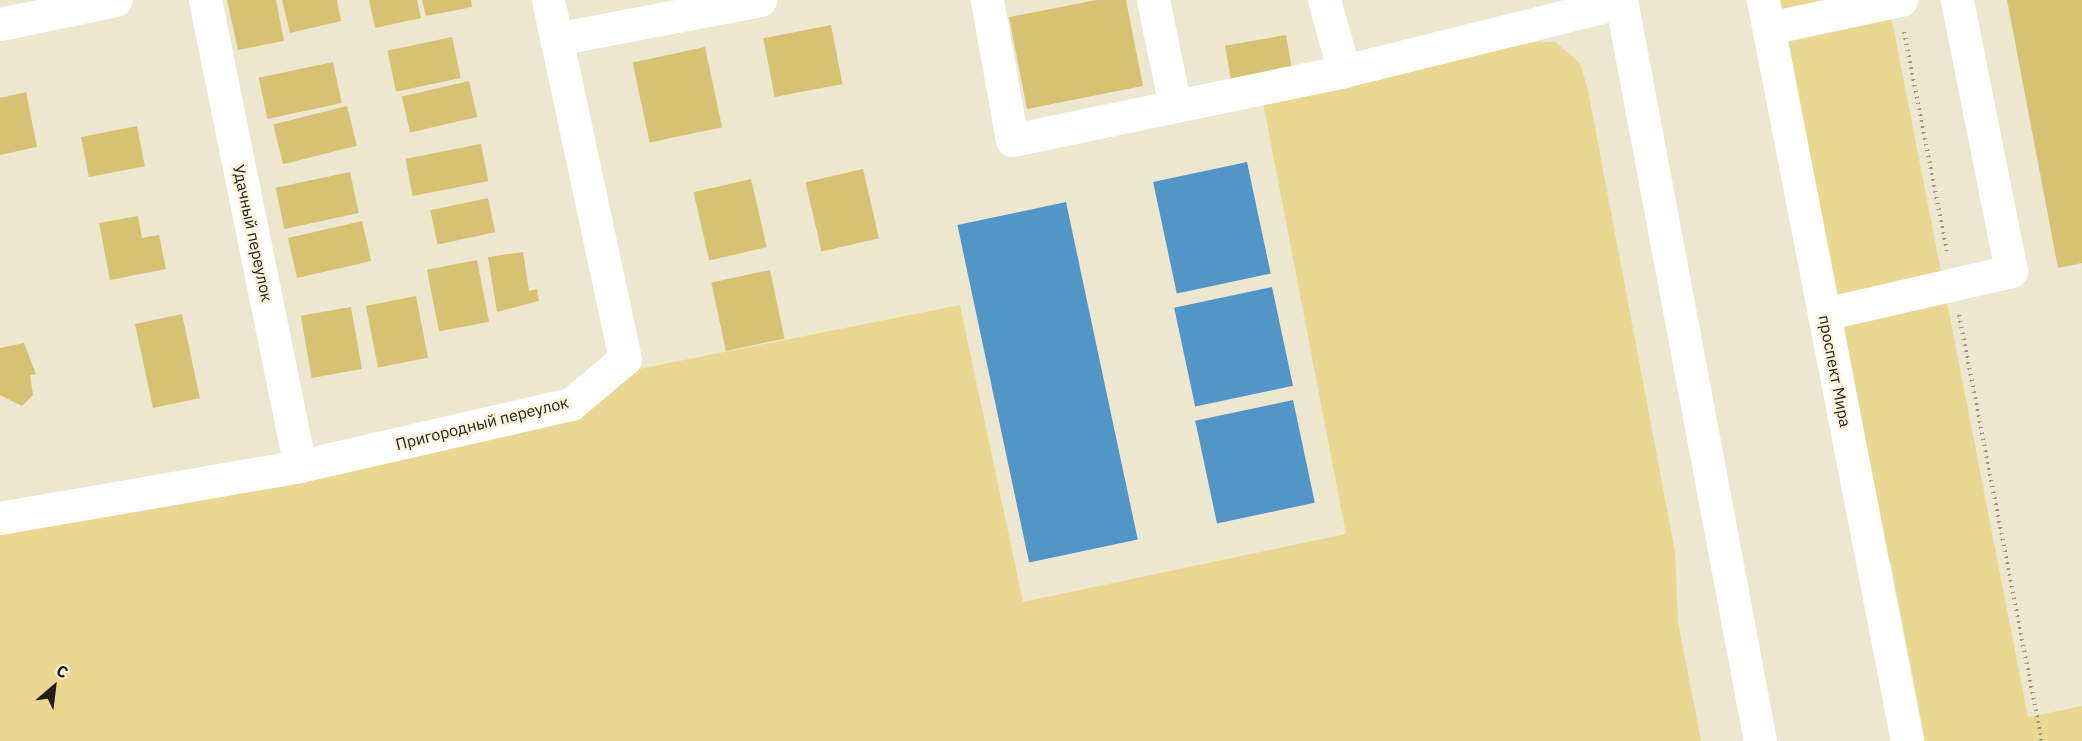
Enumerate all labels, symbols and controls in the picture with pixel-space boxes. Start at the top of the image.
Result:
street label: Удачный переулок [229,163,277,303]
street label: проспект Мира [1815,313,1855,429]
street label: Пригородный переулок [393,392,571,454]
north arrow [24,657,84,717]
text: С [53,660,72,682]

